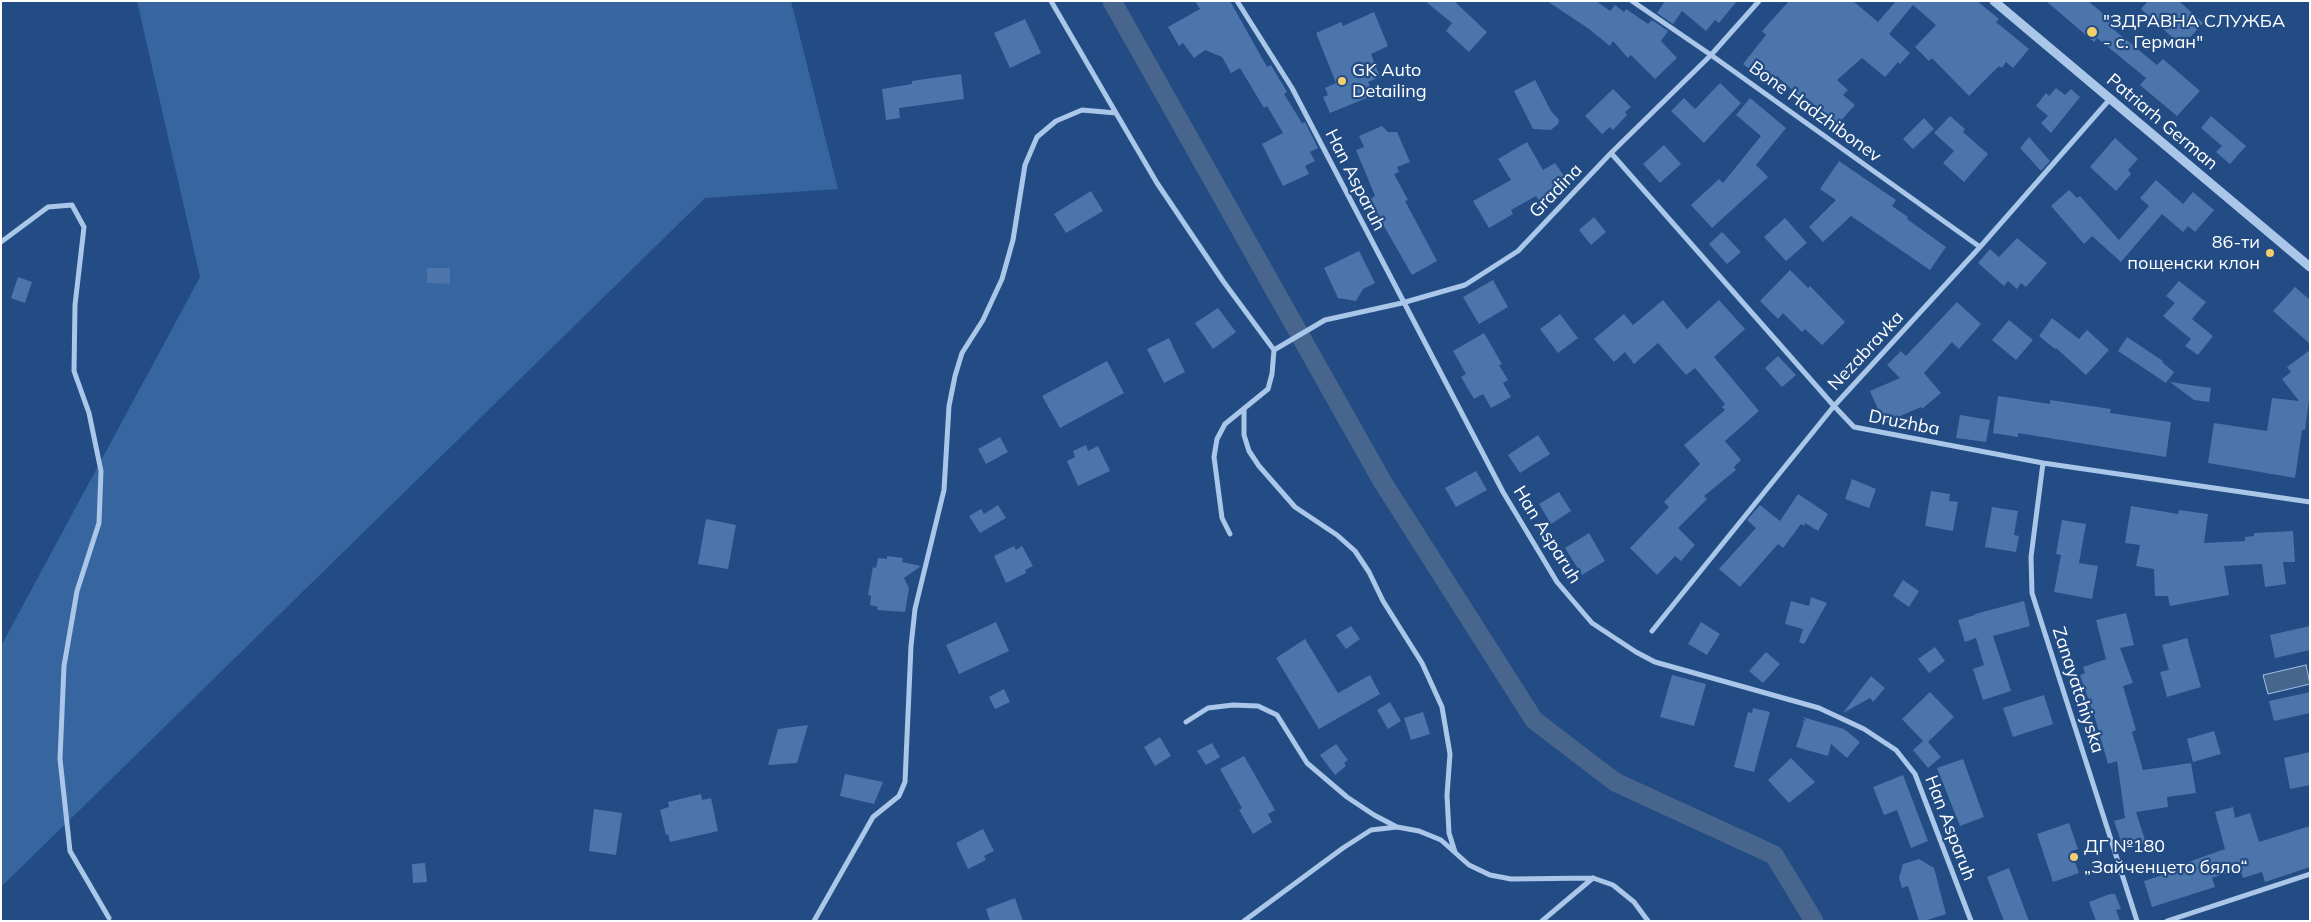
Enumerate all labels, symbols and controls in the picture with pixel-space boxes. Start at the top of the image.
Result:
place label: "ЗДРАВНА СЛУЖБА - с. Герман" [2103,11,2285,54]
marker: "ЗДРАВНА СЛУЖБА - с. Герман" [2085,25,2099,39]
street label: Bone Hadzhibonev [1745,57,1885,167]
place label: GK Auto Detailing [1352,60,1427,102]
street label: Patriarh German [2102,69,2222,175]
marker: GK Auto Detailing [1336,75,1348,87]
street label: Han Asparuh [1320,126,1390,234]
street label: Gradina [1525,159,1587,223]
place label: 86-ти пощенски клон [2127,232,2260,274]
marker: 86-ти пощенски клон [2264,247,2276,259]
street label: Nezabravka [1824,307,1908,395]
street label: Druzhba [1867,406,1941,440]
street label: Han Asparuh [1508,482,1586,588]
street label: Zanayatchiyska [2047,624,2109,756]
street label: Han Asparuh [1920,772,1980,884]
place label: ДГ №180 „Зайченцето бяло“ [2084,836,2248,879]
marker: ДГ №180 „Зайченцето бяло“ [2068,851,2080,863]

